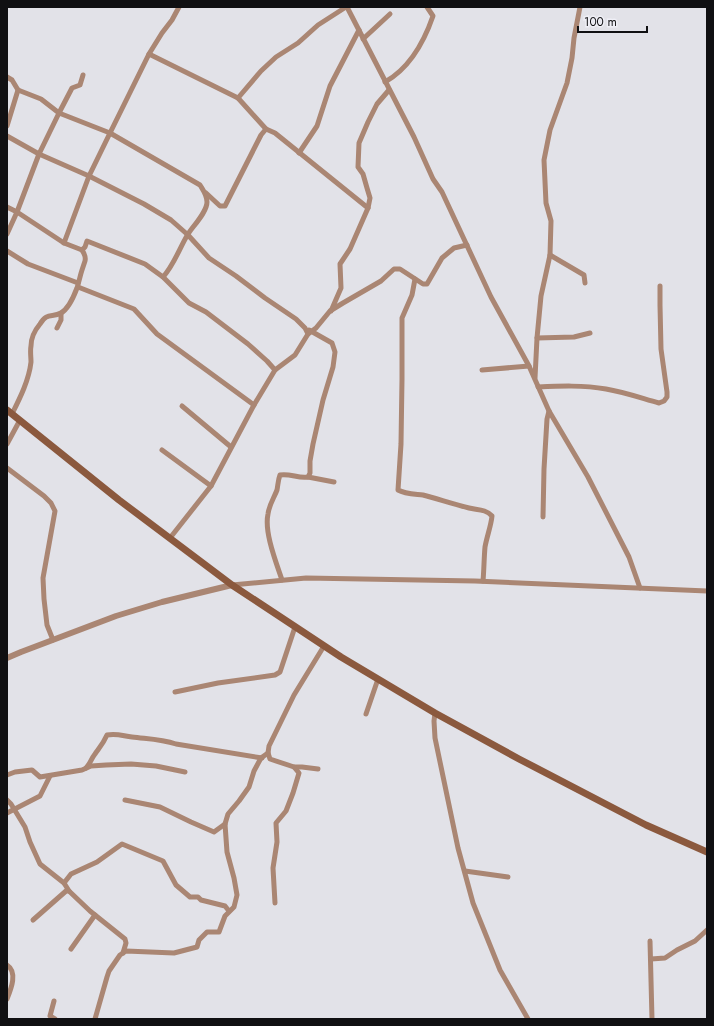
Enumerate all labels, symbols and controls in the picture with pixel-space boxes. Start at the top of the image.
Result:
scale bar [578,8,647,34]
text: 100 m [584,13,617,31]

